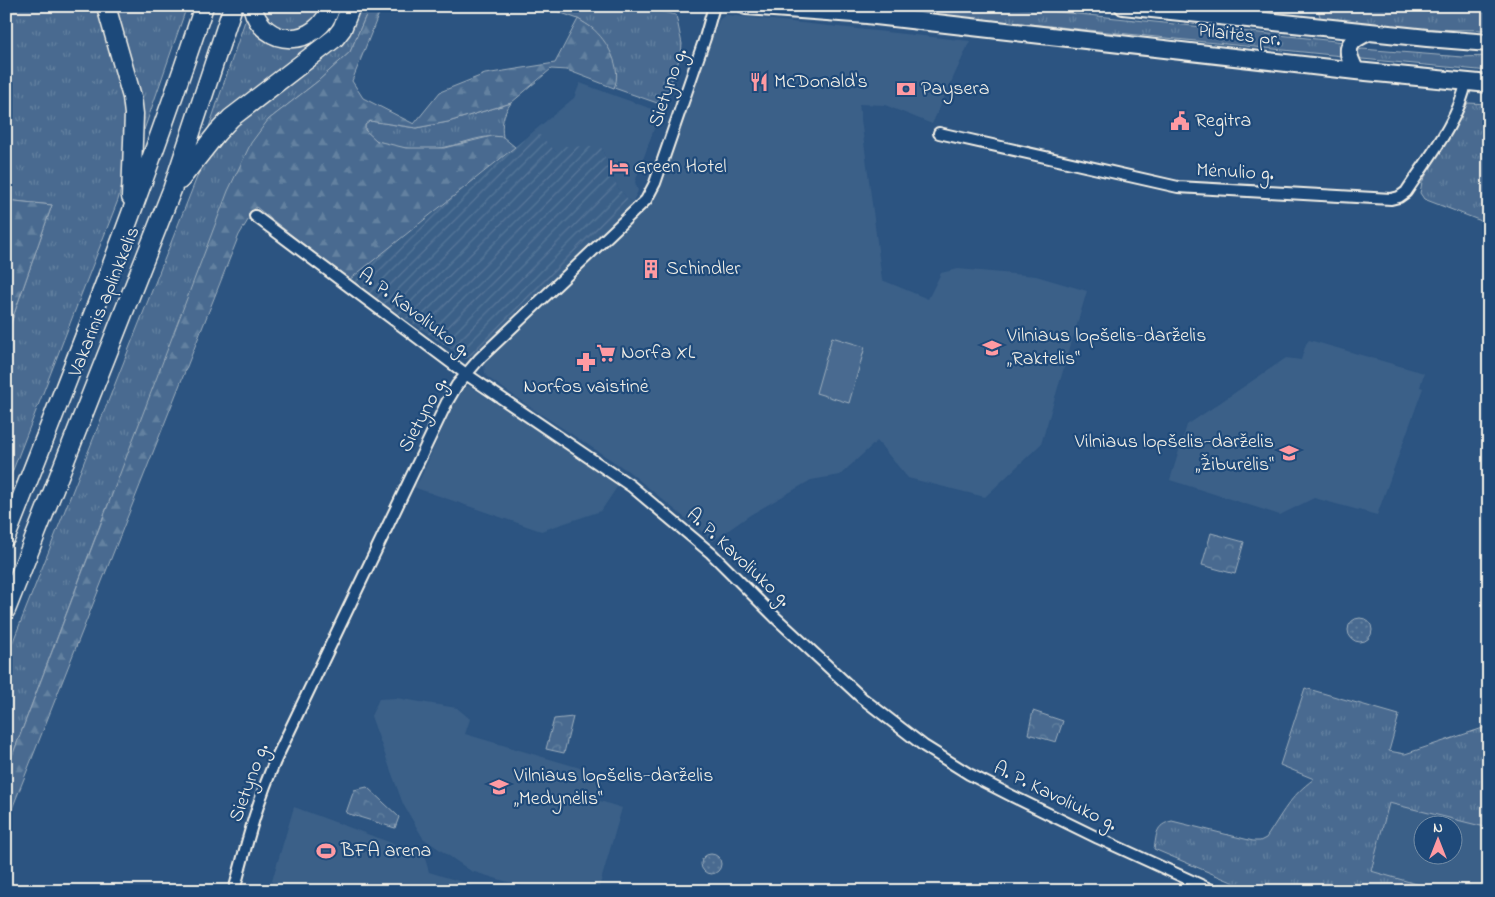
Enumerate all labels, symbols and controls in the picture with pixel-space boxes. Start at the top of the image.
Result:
street label: Pilaitės pr. [1196,17,1282,55]
street label: Sietyno g. [642,45,697,132]
place label: McDonald's [774,68,868,97]
restaurant icon: McDonald's [748,71,770,93]
place label: Paysera [921,75,989,104]
bank icon: Paysera [895,78,917,100]
place label: Regitra [1195,107,1251,137]
public building icon: Regitra [1169,110,1191,132]
place label: Green Hotel [634,153,727,182]
hotel icon: Green Hotel [608,156,630,178]
street label: Mėnulio g. [1195,156,1275,191]
street label: Vakarinis aplinkkelis [61,223,148,382]
place label: Schindler [666,255,741,284]
building icon: Schindler [640,258,662,280]
street label: A. P. Kavoliuko g. [351,261,476,366]
place label: Vilniaus lopšelis-darželis „Raktelis“ [1006,322,1206,374]
school or university icon: Vilniaus lopšelis-darželis „Raktelis“ [981,337,1003,359]
place label: Norfa XL [621,339,696,368]
supermarket icon: Norfa XL [595,342,617,364]
pharmacy icon: Norfos vaistinė [575,351,597,373]
street label: Sietyno g. [392,372,457,458]
place label: Norfos vaistinė [523,373,649,402]
place label: Vilniaus lopšelis-darželis „Žiburėlis“ [1074,428,1274,480]
school or university icon: Vilniaus lopšelis-darželis „Žiburėlis“ [1278,442,1300,464]
street label: A. P. Kavoliuko g. [678,502,797,615]
street label: Sietyno g. [222,740,279,827]
street label: A. P. Kavoliuko g. [988,754,1122,840]
place label: Vilniaus lopšelis-darželis „Medynėlis“ [513,762,713,814]
school or university icon: Vilniaus lopšelis-darželis „Medynėlis“ [488,776,510,798]
north arrow [1412,814,1462,864]
text: N [1433,818,1443,839]
place label: BFA arena [340,837,431,866]
sports icon: BFA arena [315,840,337,862]

